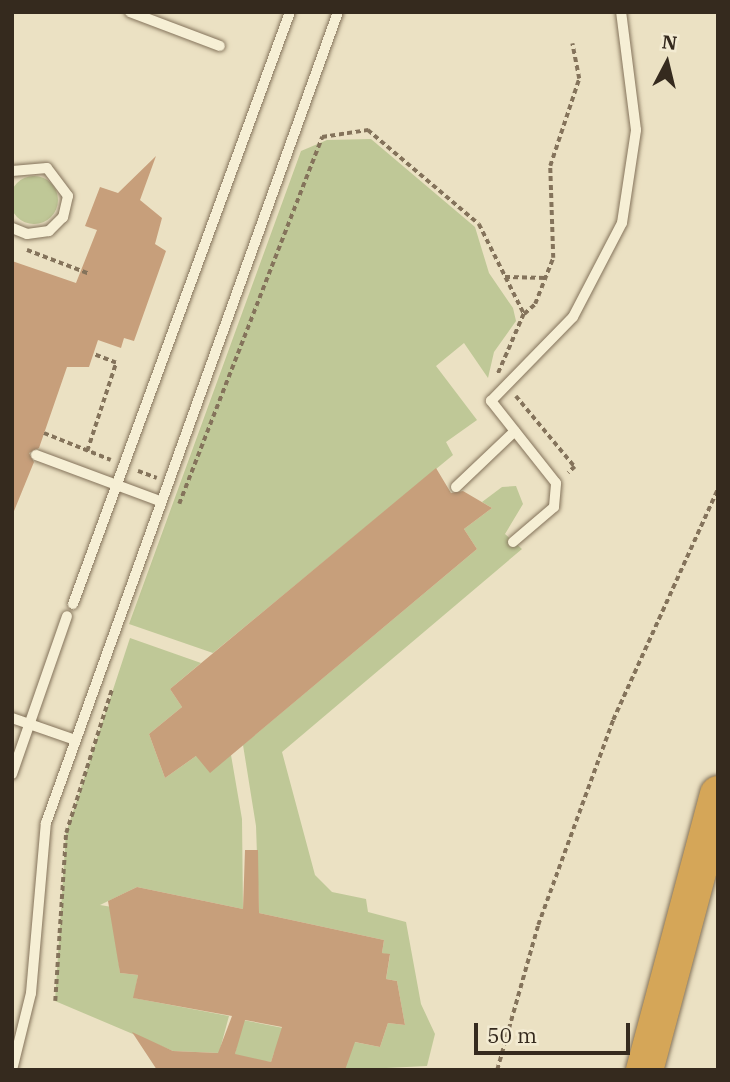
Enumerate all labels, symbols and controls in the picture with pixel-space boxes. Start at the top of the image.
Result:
north arrow [632,28,702,98]
text: N [661,29,678,55]
scale bar [478,1009,634,1052]
text: 50 m [487,1021,537,1049]

